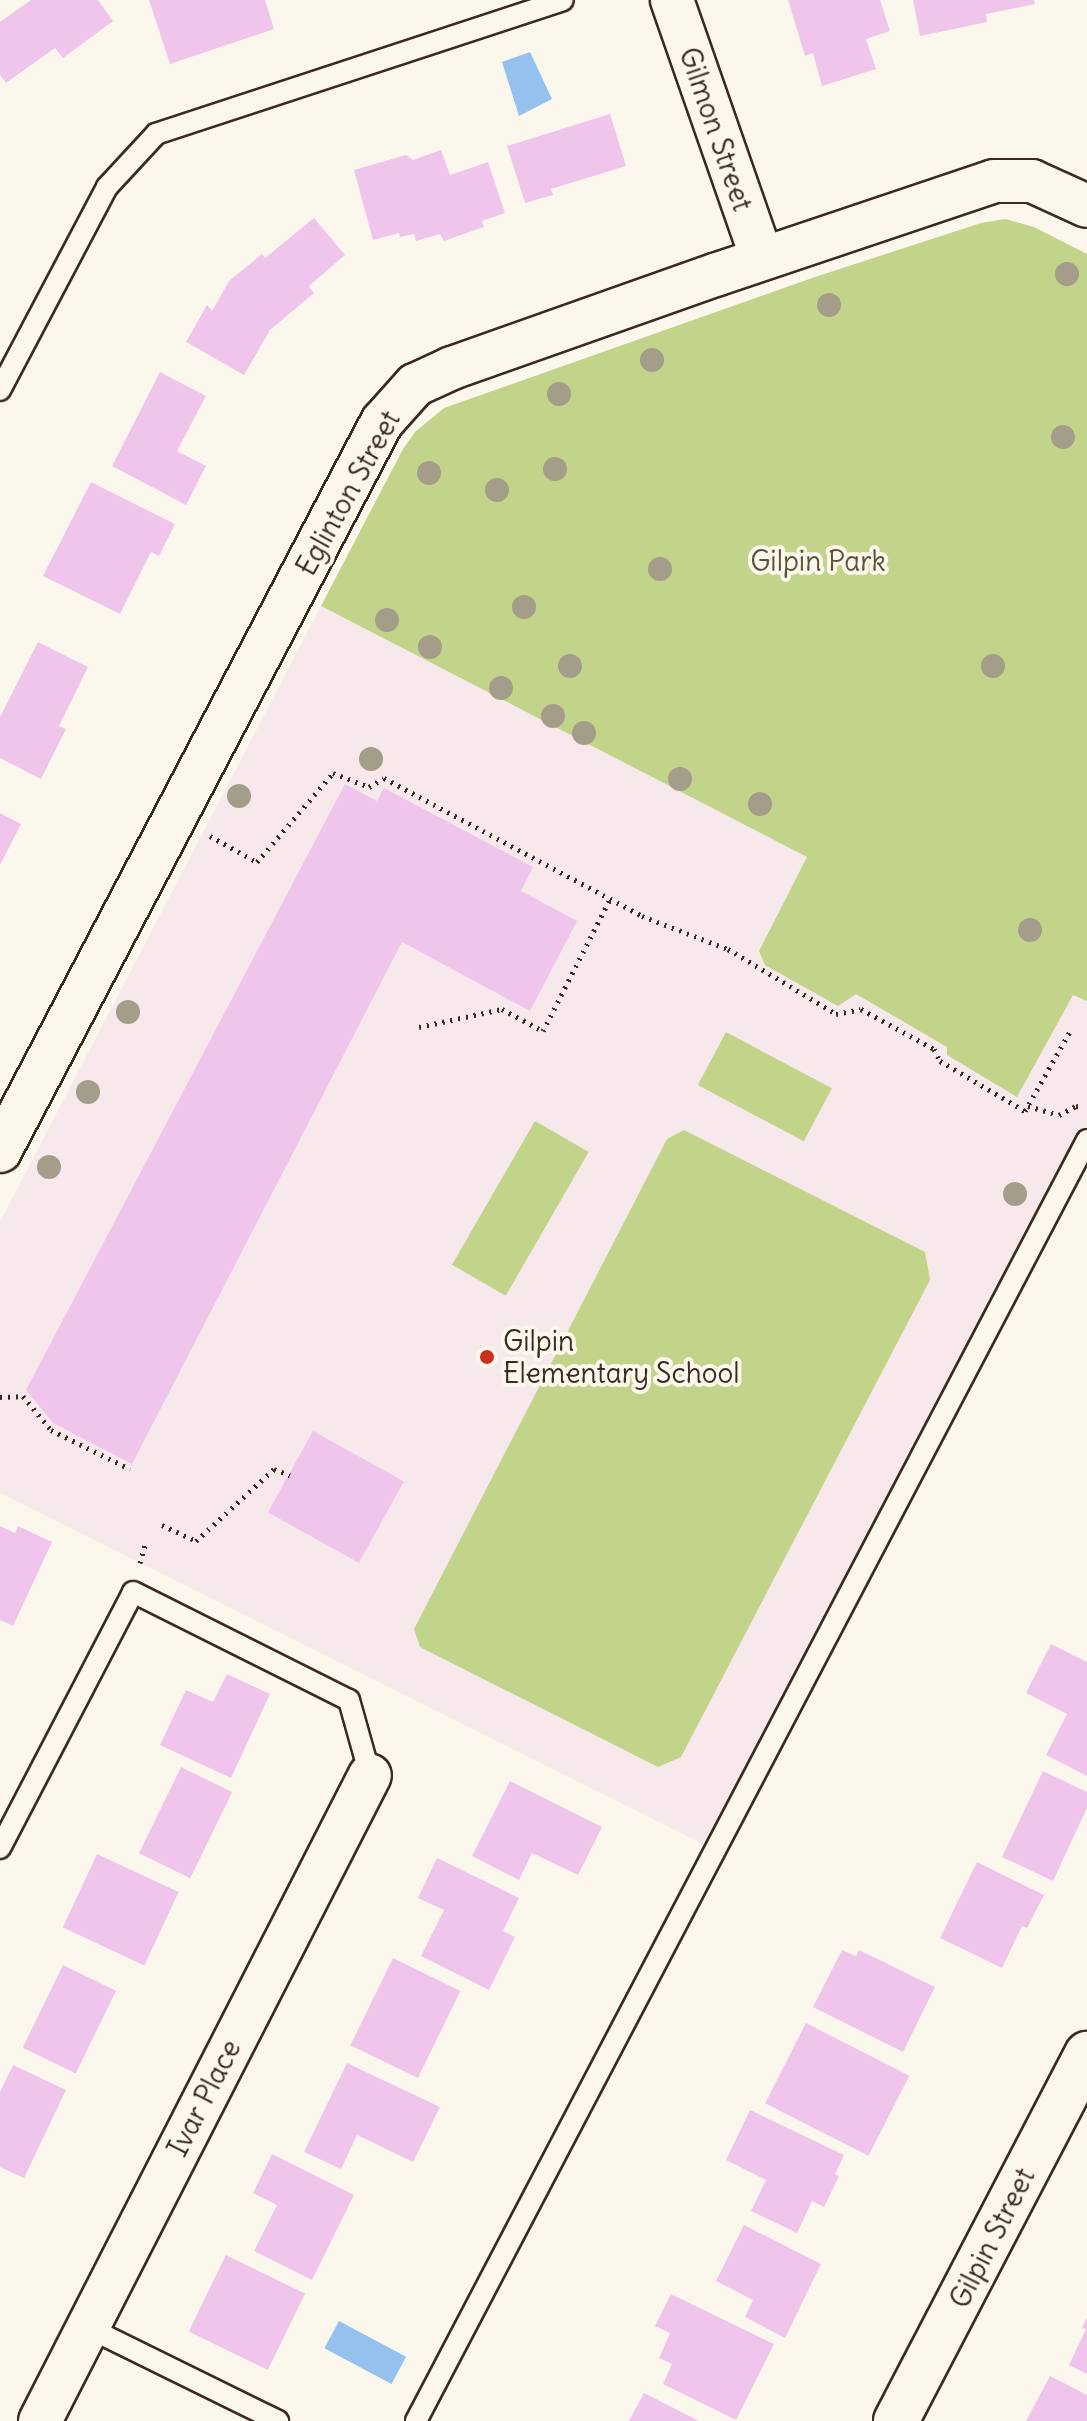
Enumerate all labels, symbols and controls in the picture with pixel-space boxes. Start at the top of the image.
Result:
street label: Gilmon Street [672,43,760,215]
street label: Eglinton Street [289,405,407,581]
park label: Gilpin Park [750,544,886,578]
place label: Gilpin Elementary School [503,1324,740,1390]
marker: Gilpin Elementary School [478,1348,496,1366]
street label: Ivar Place [160,2034,248,2162]
street label: Gilpin Street [942,2162,1042,2314]

